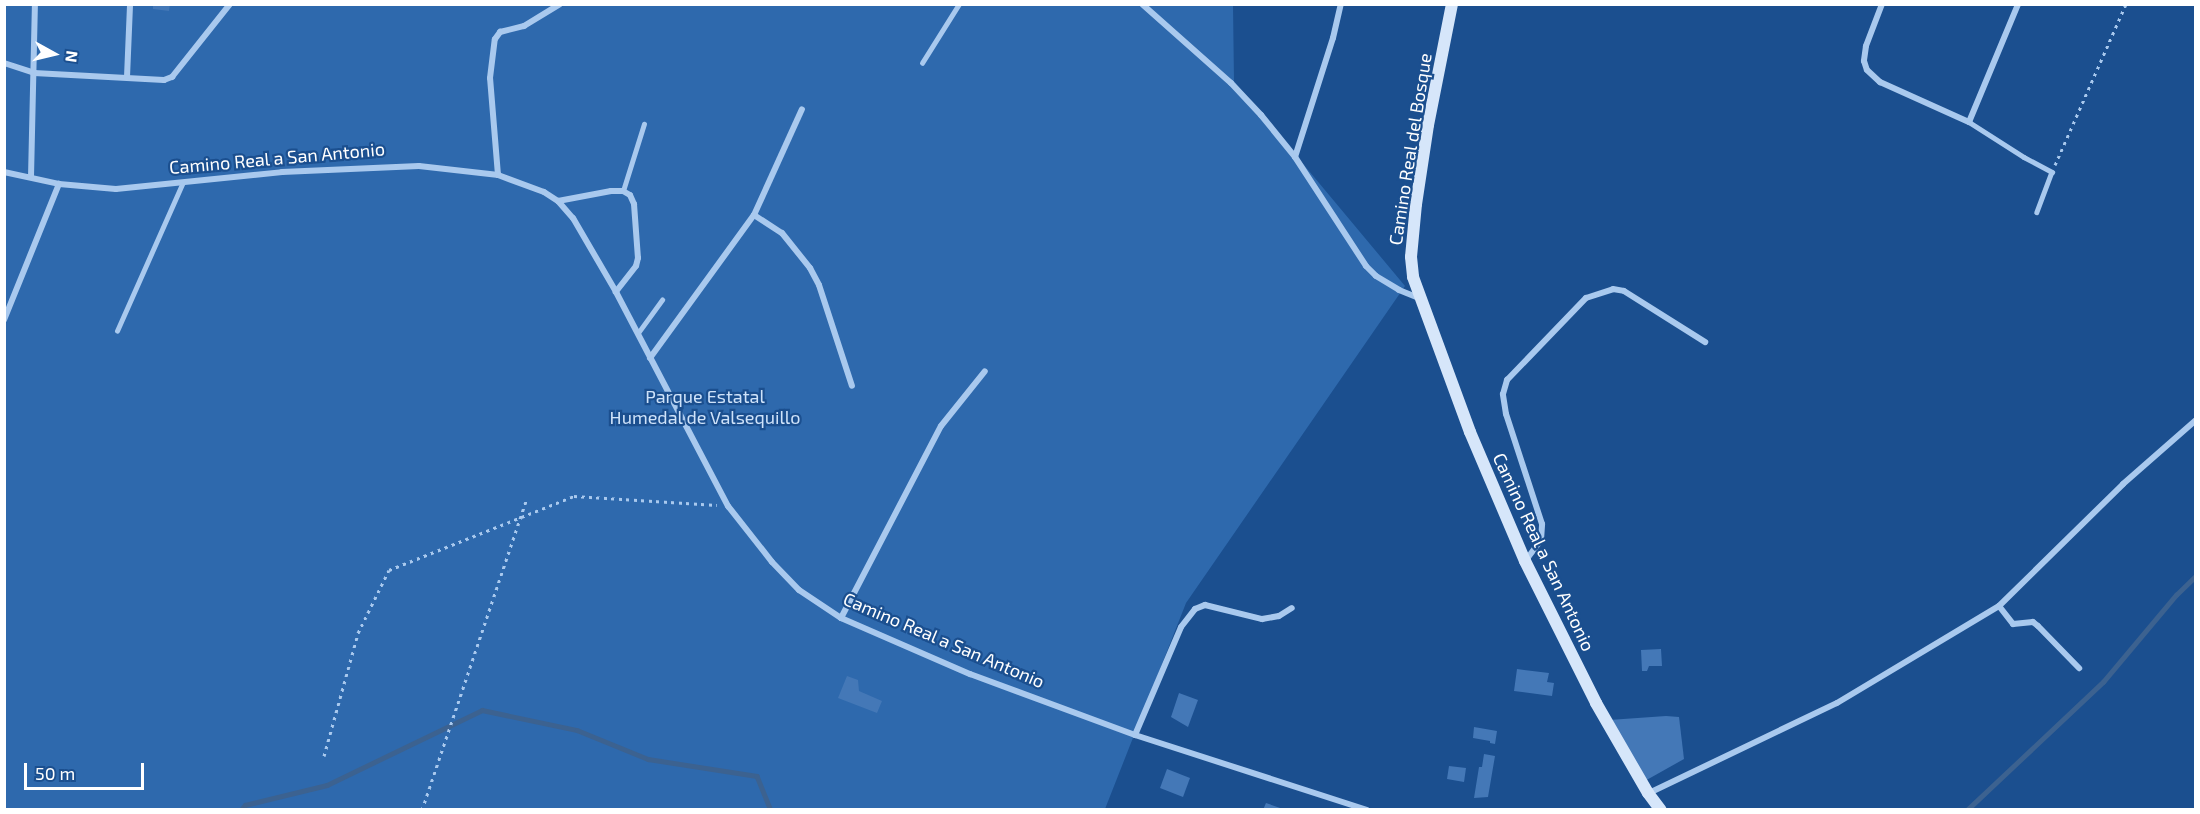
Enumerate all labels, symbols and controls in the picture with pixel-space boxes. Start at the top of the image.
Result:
north arrow [24,24,84,84]
text: N [62,50,83,64]
street label: Camino Real del Bosque [1384,51,1436,247]
street label: Camino Real a San Antonio [168,138,386,178]
park label: Parque Estatal Humedal de Valsequillo [609,386,801,428]
street label: Camino Real a San Antonio [1488,449,1600,655]
street label: Camino Real a San Antonio [840,588,1048,692]
scale bar [27,751,147,789]
text: 50 m [35,762,75,784]

